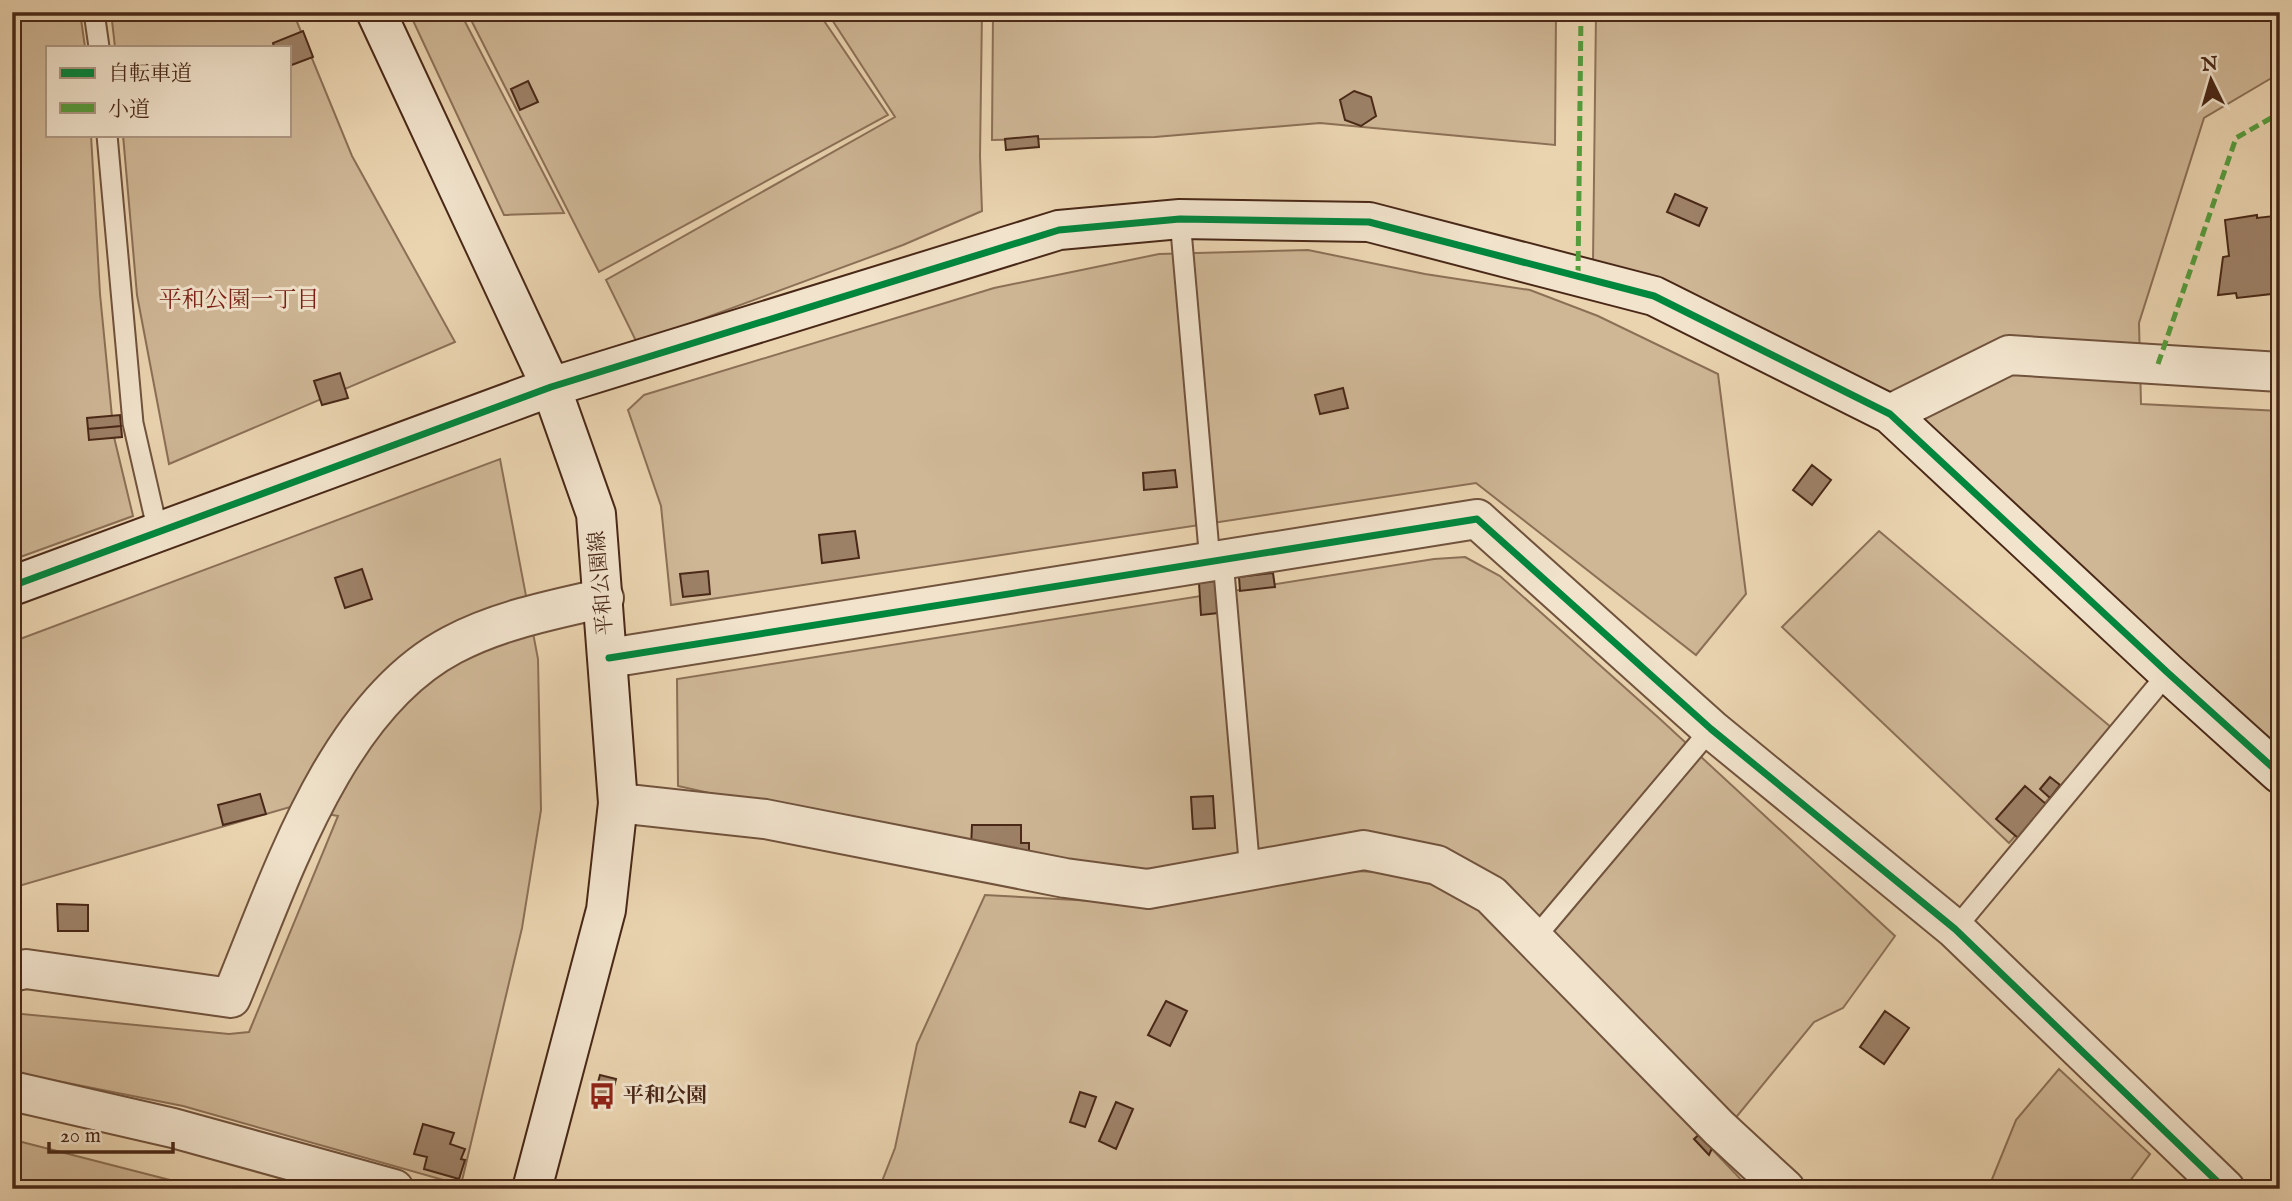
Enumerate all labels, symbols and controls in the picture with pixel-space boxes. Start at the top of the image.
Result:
legend [46,46,290,136]
north arrow [2176,46,2246,116]
text: N [2199,52,2219,78]
text: 自転車道 [108,61,192,88]
text: 小道 [108,97,150,124]
district label: 平和公園一丁目 [159,286,320,315]
street label: 平和公園線 [584,530,620,636]
bus stop icon: 平和公園 [587,1081,617,1111]
place label: 平和公園 [623,1083,707,1110]
scale bar [49,1110,173,1154]
text: 20 m [60,1123,101,1150]

